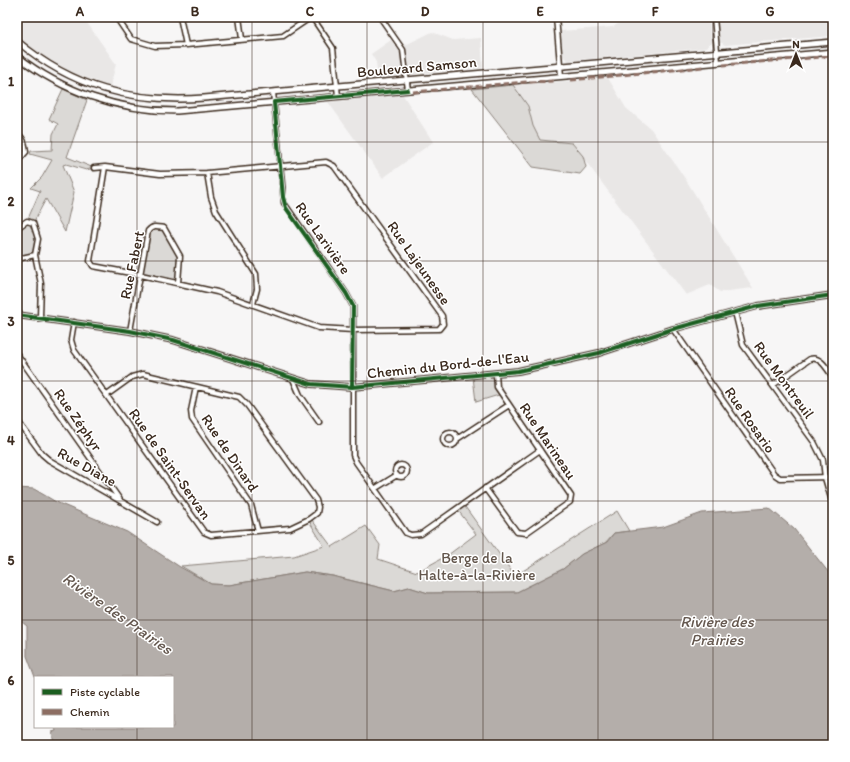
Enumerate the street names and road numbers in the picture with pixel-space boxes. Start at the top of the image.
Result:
street label: Boulevard Samson [356,53,478,81]
street label: Rue Larivière [291,198,355,278]
street label: Rue Lajeunesse [383,218,455,308]
street label: Rue Fabert [116,229,148,301]
street label: Rue Montreuil [750,338,818,423]
street label: Chemin du Bord-de-l'Eau [366,348,530,382]
street label: Rue Rosario [721,384,779,456]
street label: Rue Zéphyr [50,385,106,455]
street label: Rue Marineau [516,399,580,483]
street label: Rue de Saint-Servan [125,405,215,523]
street label: Rue de Dinard [197,411,263,496]
street label: Rue Diane [54,443,120,491]

